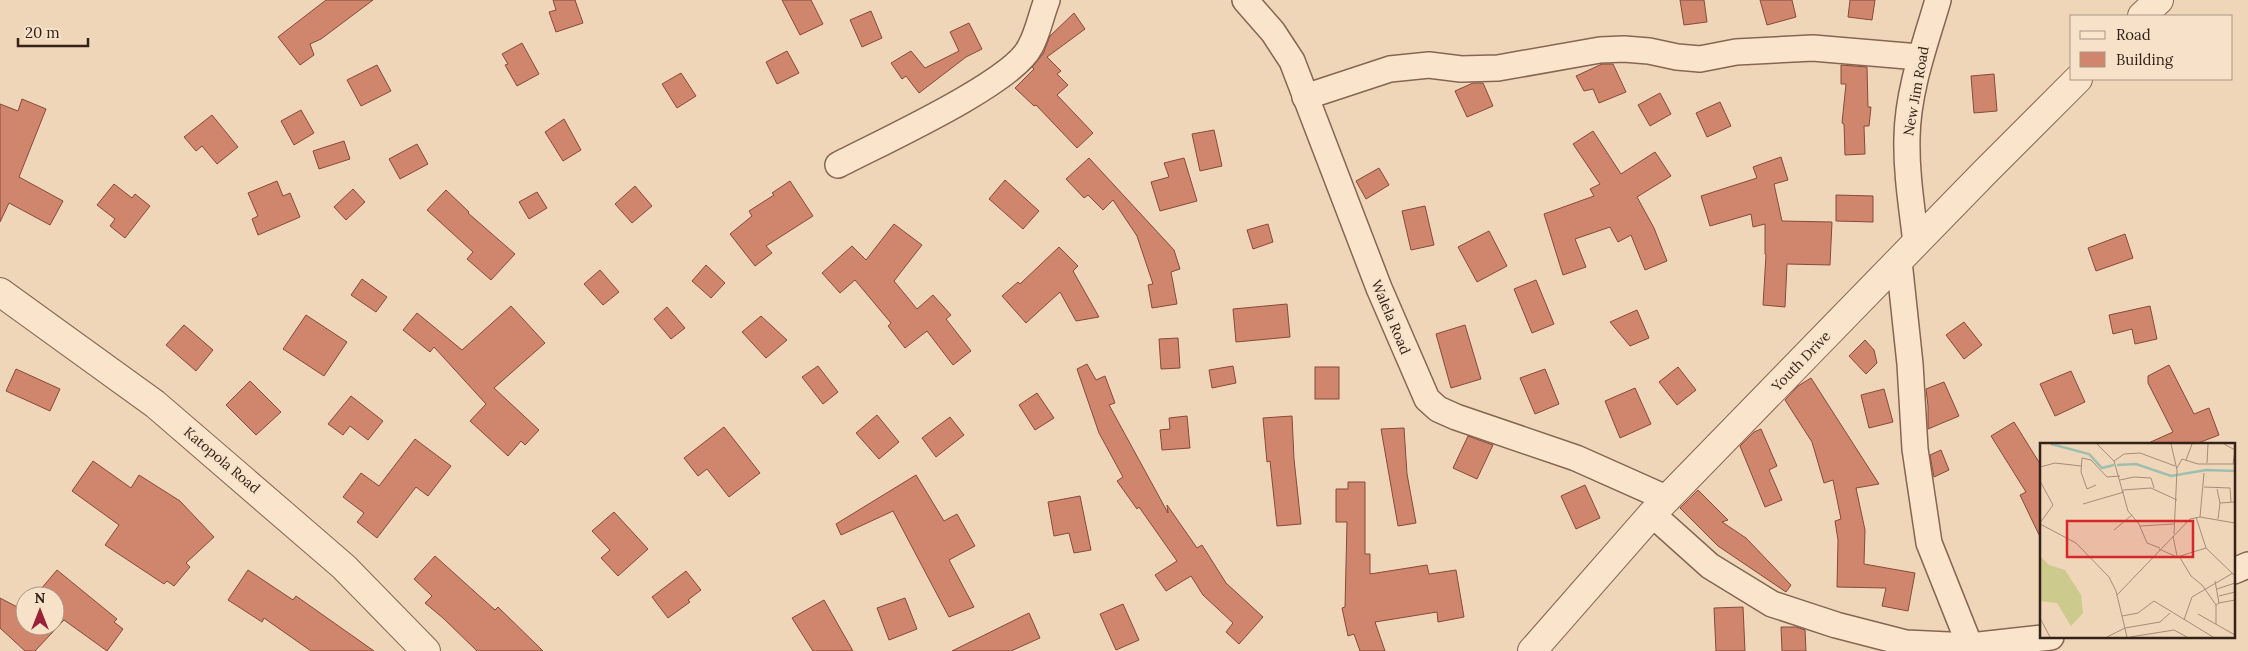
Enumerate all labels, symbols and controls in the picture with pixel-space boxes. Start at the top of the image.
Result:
scale bar [18,15,88,47]
legend [2070,15,2233,80]
text: 20 m [25,23,60,42]
text: Road [2116,25,2151,44]
street label: New Jim Road [1899,45,1933,137]
text: Building [2116,50,2174,69]
street label: Walela Road [1367,277,1415,357]
street label: Youth Drive [1767,327,1834,396]
street label: Katopola Road [180,423,264,497]
inset map [2040,443,2236,638]
north arrow [15,586,65,636]
text: N [35,589,46,607]

